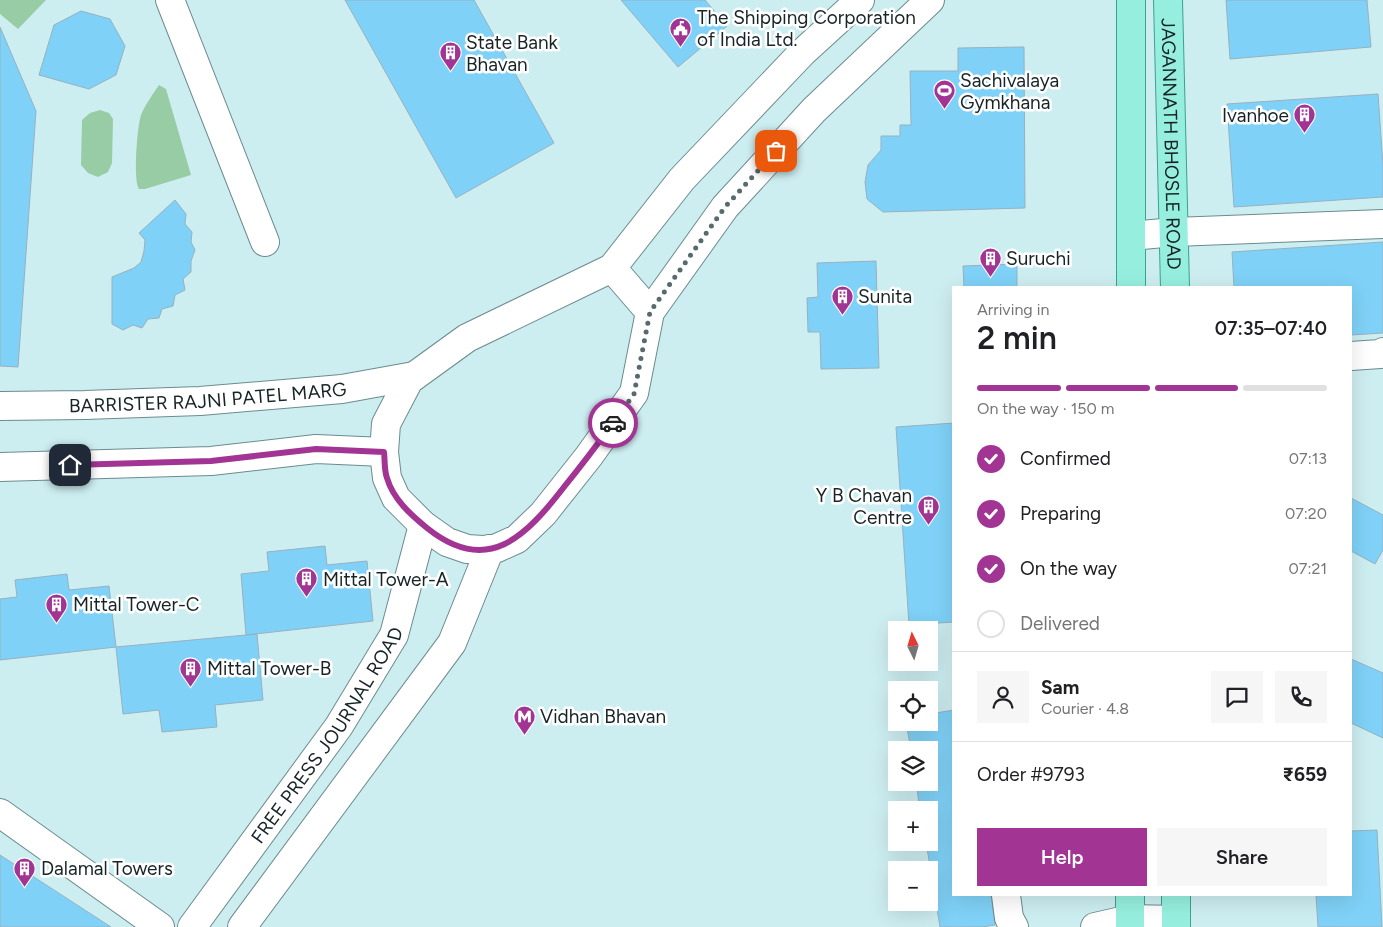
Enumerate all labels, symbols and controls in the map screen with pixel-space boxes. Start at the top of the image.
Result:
place label: The Shipping Corporation of India Ltd. [697,6,916,51]
public building icon: The Shipping Corporation of India Ltd. [669,16,693,47]
street label: JAGANNATH BHOSLE ROAD [1157,18,1186,270]
place label: State Bank Bhavan [466,31,559,76]
building icon: State Bank Bhavan [438,41,462,72]
place label: Sachivalaya Gymkhana [960,69,1059,114]
sports icon: Sachivalaya Gymkhana [932,79,956,110]
building icon: Ivanhoe [1293,103,1317,134]
place label: Ivanhoe [1222,104,1289,127]
pin [755,130,797,172]
icon: bag [762,137,790,165]
building icon: Suruchi [978,246,1002,277]
place label: Suruchi [1006,247,1071,270]
building icon: Sunita [830,284,854,315]
place label: Sunita [858,285,912,308]
text: Arriving in [977,300,1049,319]
text: 07:35–07:40 [1215,317,1327,340]
text: 2 min [977,319,1057,357]
street label: BARRISTER RAJNI PATEL MARG [69,377,347,417]
courier [588,398,638,448]
text: On the way · 150 m [977,399,1114,418]
icon: car [599,409,627,437]
pin [49,444,91,486]
icon: check [977,445,1005,473]
text: Confirmed [1020,447,1111,470]
text: 07:13 [1289,449,1327,468]
icon: home [56,451,84,479]
place label: Y B Chavan Centre [816,484,912,529]
building icon: Y B Chavan Centre [916,494,940,525]
icon: check [977,500,1005,528]
text: Preparing [1020,502,1101,525]
text: 07:20 [1285,504,1327,523]
icon: check [977,555,1005,583]
text: On the way [1020,557,1117,580]
text: 07:21 [1289,559,1327,578]
building icon: Mittal Tower-A [295,567,319,598]
place label: Mittal Tower-A [323,568,449,591]
building icon: Mittal Tower-C [45,592,69,623]
place label: Mittal Tower-C [73,593,200,616]
text: Delivered [1020,612,1100,635]
north arrow [888,621,938,671]
map controls [888,621,938,911]
street label: FREE PRESS JOURNAL ROAD [246,625,407,848]
building icon: Mittal Tower-B [179,656,203,687]
place label: Mittal Tower-B [207,657,331,680]
button: person [977,671,1029,723]
button: chat [1211,671,1263,723]
button: phone [1275,671,1327,723]
text: Sam [1041,676,1079,699]
button: locate [888,681,938,731]
text: Courier · 4.8 [1041,699,1129,718]
metro station icon: Vidhan Bhavan [512,704,536,735]
place label: Vidhan Bhavan [540,705,666,728]
button: layers [888,741,938,791]
text: Order #9793 [977,763,1085,786]
text: ₹659 [1283,763,1327,786]
button: + [888,801,938,851]
button: Help [977,828,1147,886]
button: Share [1157,828,1327,886]
building icon: Dalamal Towers [13,856,37,887]
place label: Dalamal Towers [41,857,173,880]
button: − [888,861,938,911]

